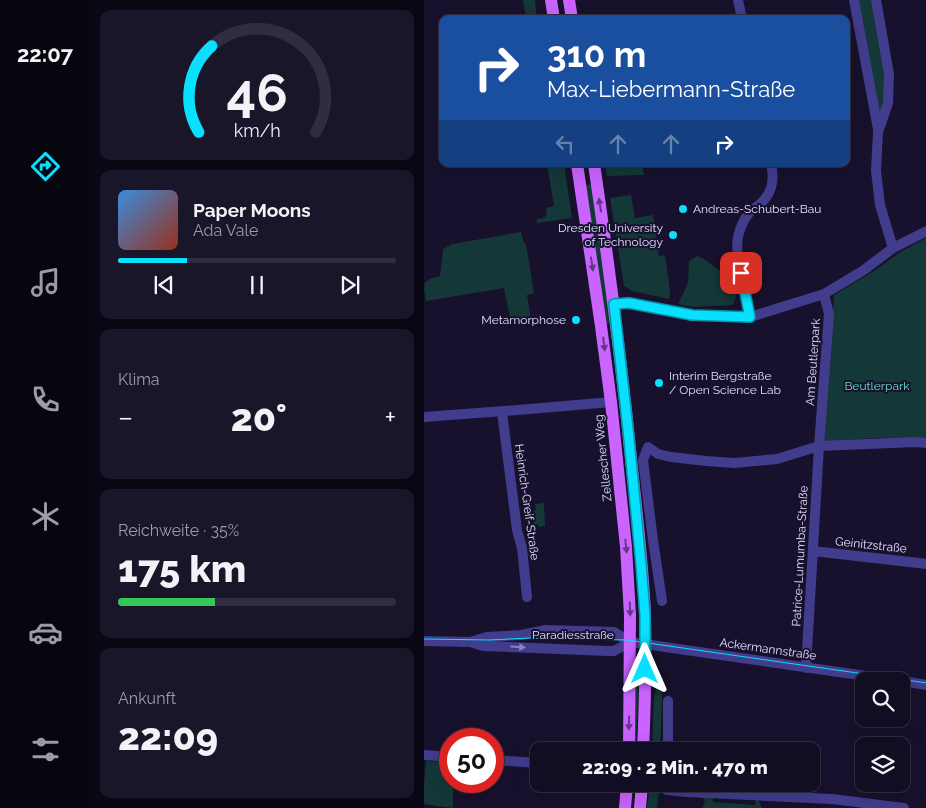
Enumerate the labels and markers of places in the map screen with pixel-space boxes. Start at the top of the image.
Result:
place label: Andreas-Schubert-Bau [693,202,821,216]
marker: Andreas-Schubert-Bau [677,203,689,215]
place label: Dresden University of Technology [558,221,663,249]
marker: Dresden University of Technology [667,229,679,241]
pin [720,252,762,294]
place label: Metamorphose [481,313,566,327]
marker: Metamorphose [570,314,582,326]
place label: Interim Bergstraße / Open Science Lab [669,369,781,397]
marker: Interim Bergstraße / Open Science Lab [653,377,665,389]

